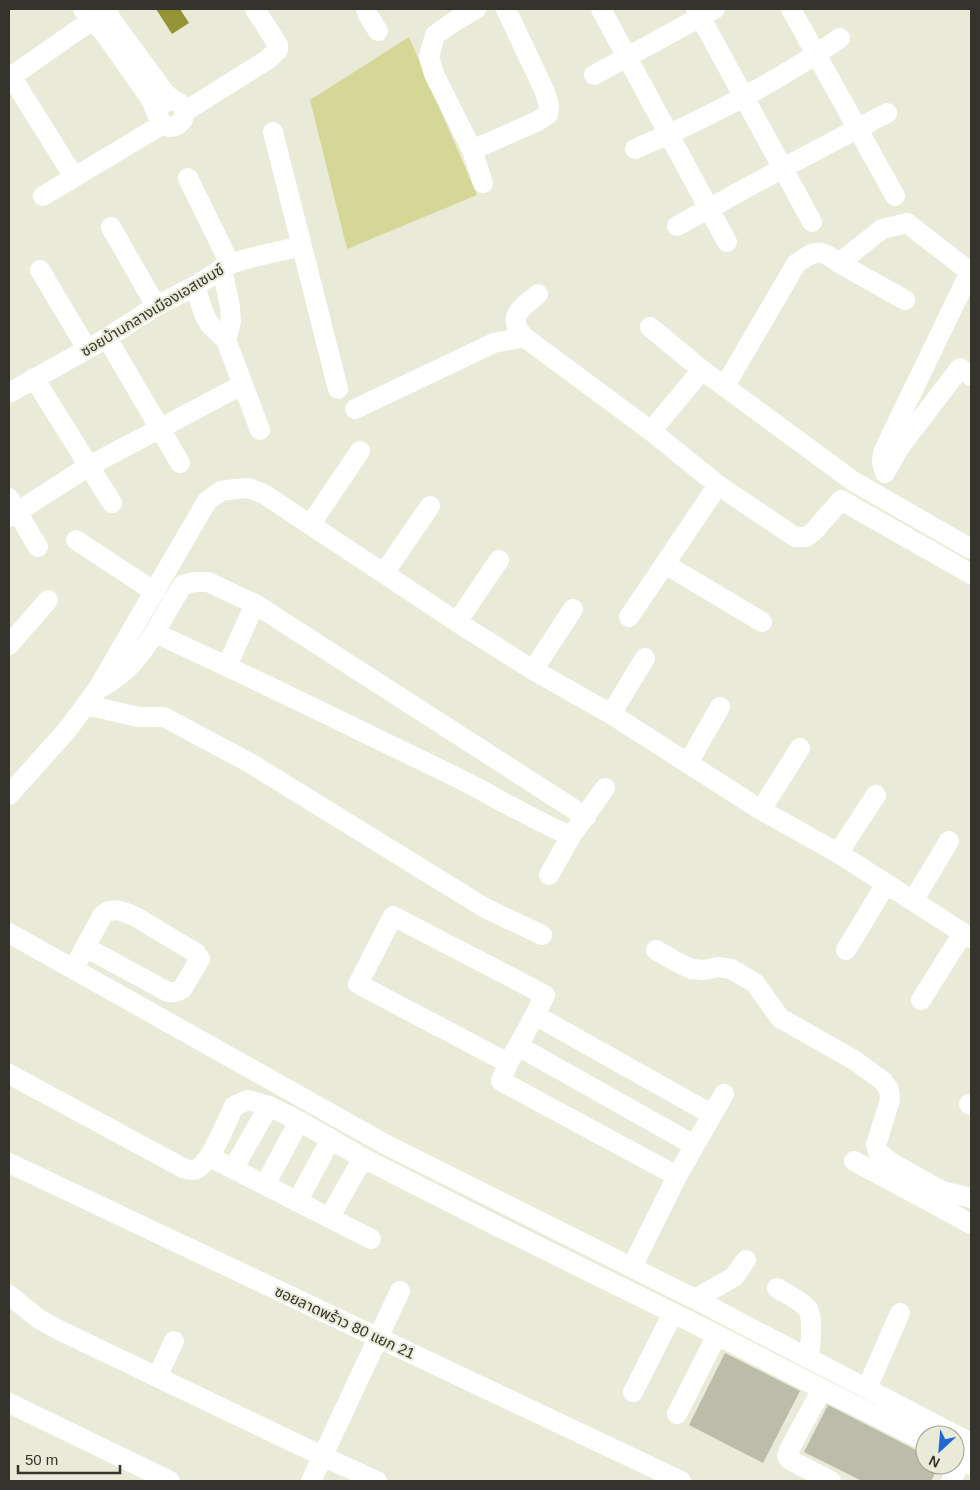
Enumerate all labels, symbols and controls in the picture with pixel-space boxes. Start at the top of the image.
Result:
street label: ซอยบ้านกลางเมืองเอสเซนซ์ [77,260,227,359]
street label: ซอยลาดพร้าว 80 แยก 21 [272,1282,418,1362]
north arrow [915,1425,965,1475]
scale bar [18,1442,120,1474]
text: 50 m [25,1451,58,1468]
text: N [926,1452,942,1471]

